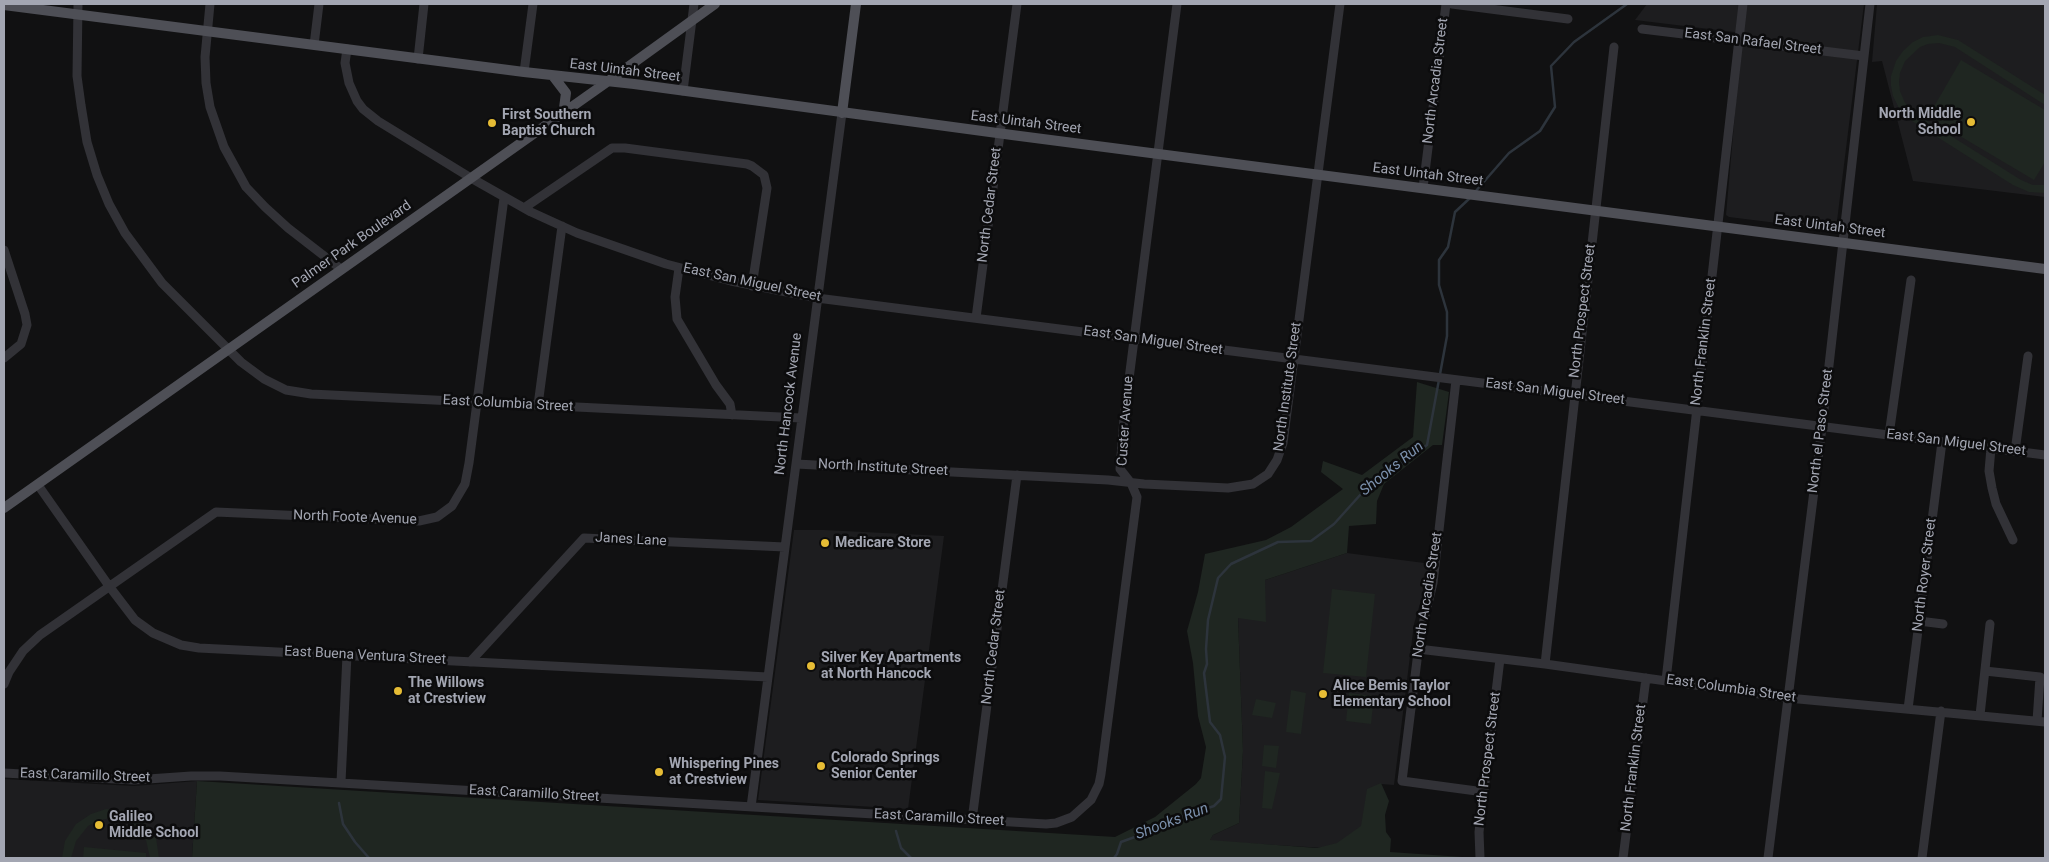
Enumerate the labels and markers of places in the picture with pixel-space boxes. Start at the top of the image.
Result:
place label: North Middle School [1879,106,1961,138]
place label: First Southern Baptist Church [502,107,595,140]
marker: North Middle School [1965,116,1977,128]
marker: First Southern Baptist Church [486,117,498,129]
place label: Medicare Store [835,535,931,551]
marker: Medicare Store [819,537,831,549]
place label: Silver Key Apartments at North Hancock [821,650,961,682]
marker: Silver Key Apartments at North Hancock [805,660,817,672]
place label: The Willows at Crestview [408,675,486,708]
place label: Alice Bemis Taylor Elementary School [1333,678,1451,710]
marker: The Willows at Crestview [392,685,404,697]
marker: Alice Bemis Taylor Elementary School [1317,688,1329,700]
place label: Colorado Springs Senior Center [831,750,940,782]
place label: Whispering Pines at Crestview [669,756,779,789]
marker: Colorado Springs Senior Center [815,760,827,772]
marker: Whispering Pines at Crestview [653,766,665,778]
place label: Galileo Middle School [109,809,199,842]
marker: Galileo Middle School [93,819,105,831]

